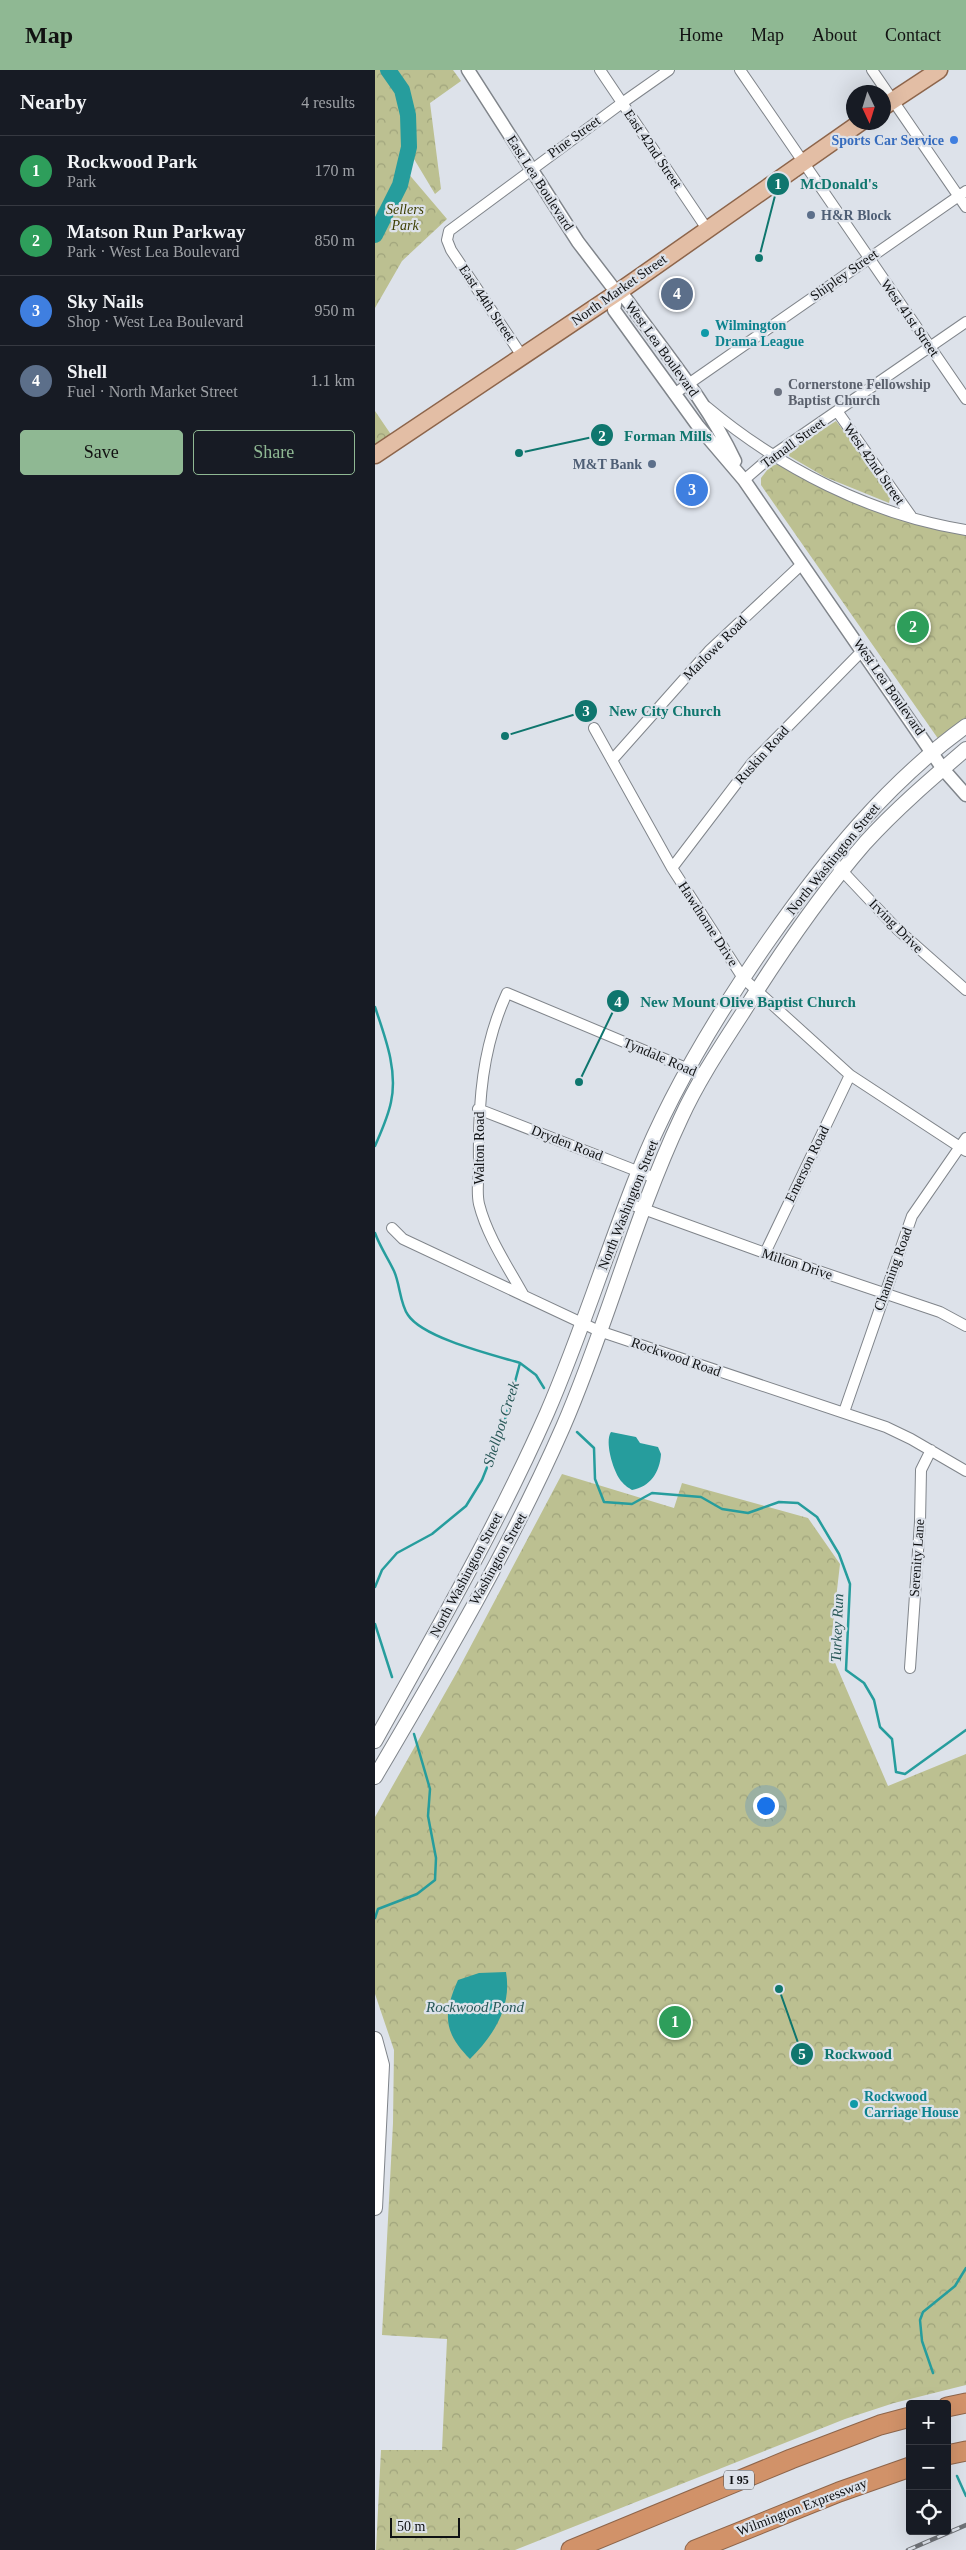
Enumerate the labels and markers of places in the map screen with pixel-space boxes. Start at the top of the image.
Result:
place label: Sports Car Service [832,133,944,148]
marker: Sports Car Service [948,134,960,146]
callout: McDonald's [765,169,888,199]
place label: H&R Block [821,208,892,223]
marker: H&R Block [805,209,817,221]
pin: 4 [661,275,693,313]
place label: Wilmington Drama League [715,318,804,349]
marker: Wilmington Drama League [699,327,711,339]
place label: Cornerstone Fellowship Baptist Church [788,377,931,408]
marker: Cornerstone Fellowship Baptist Church [772,386,784,398]
callout: Forman Mills [589,420,722,450]
place label: M&T Bank [573,457,642,472]
marker: M&T Bank [646,458,658,470]
pin: 3 [676,471,708,509]
pin: 2 [897,608,929,646]
callout: New City Church [574,696,731,726]
callout: New Mount Olive Baptist Church [605,986,866,1016]
pin: 1 [659,2003,691,2041]
callout: Rockwood [789,2039,902,2069]
place label: Rockwood Carriage House [864,2089,958,2120]
marker: Rockwood Carriage House [848,2098,860,2110]

